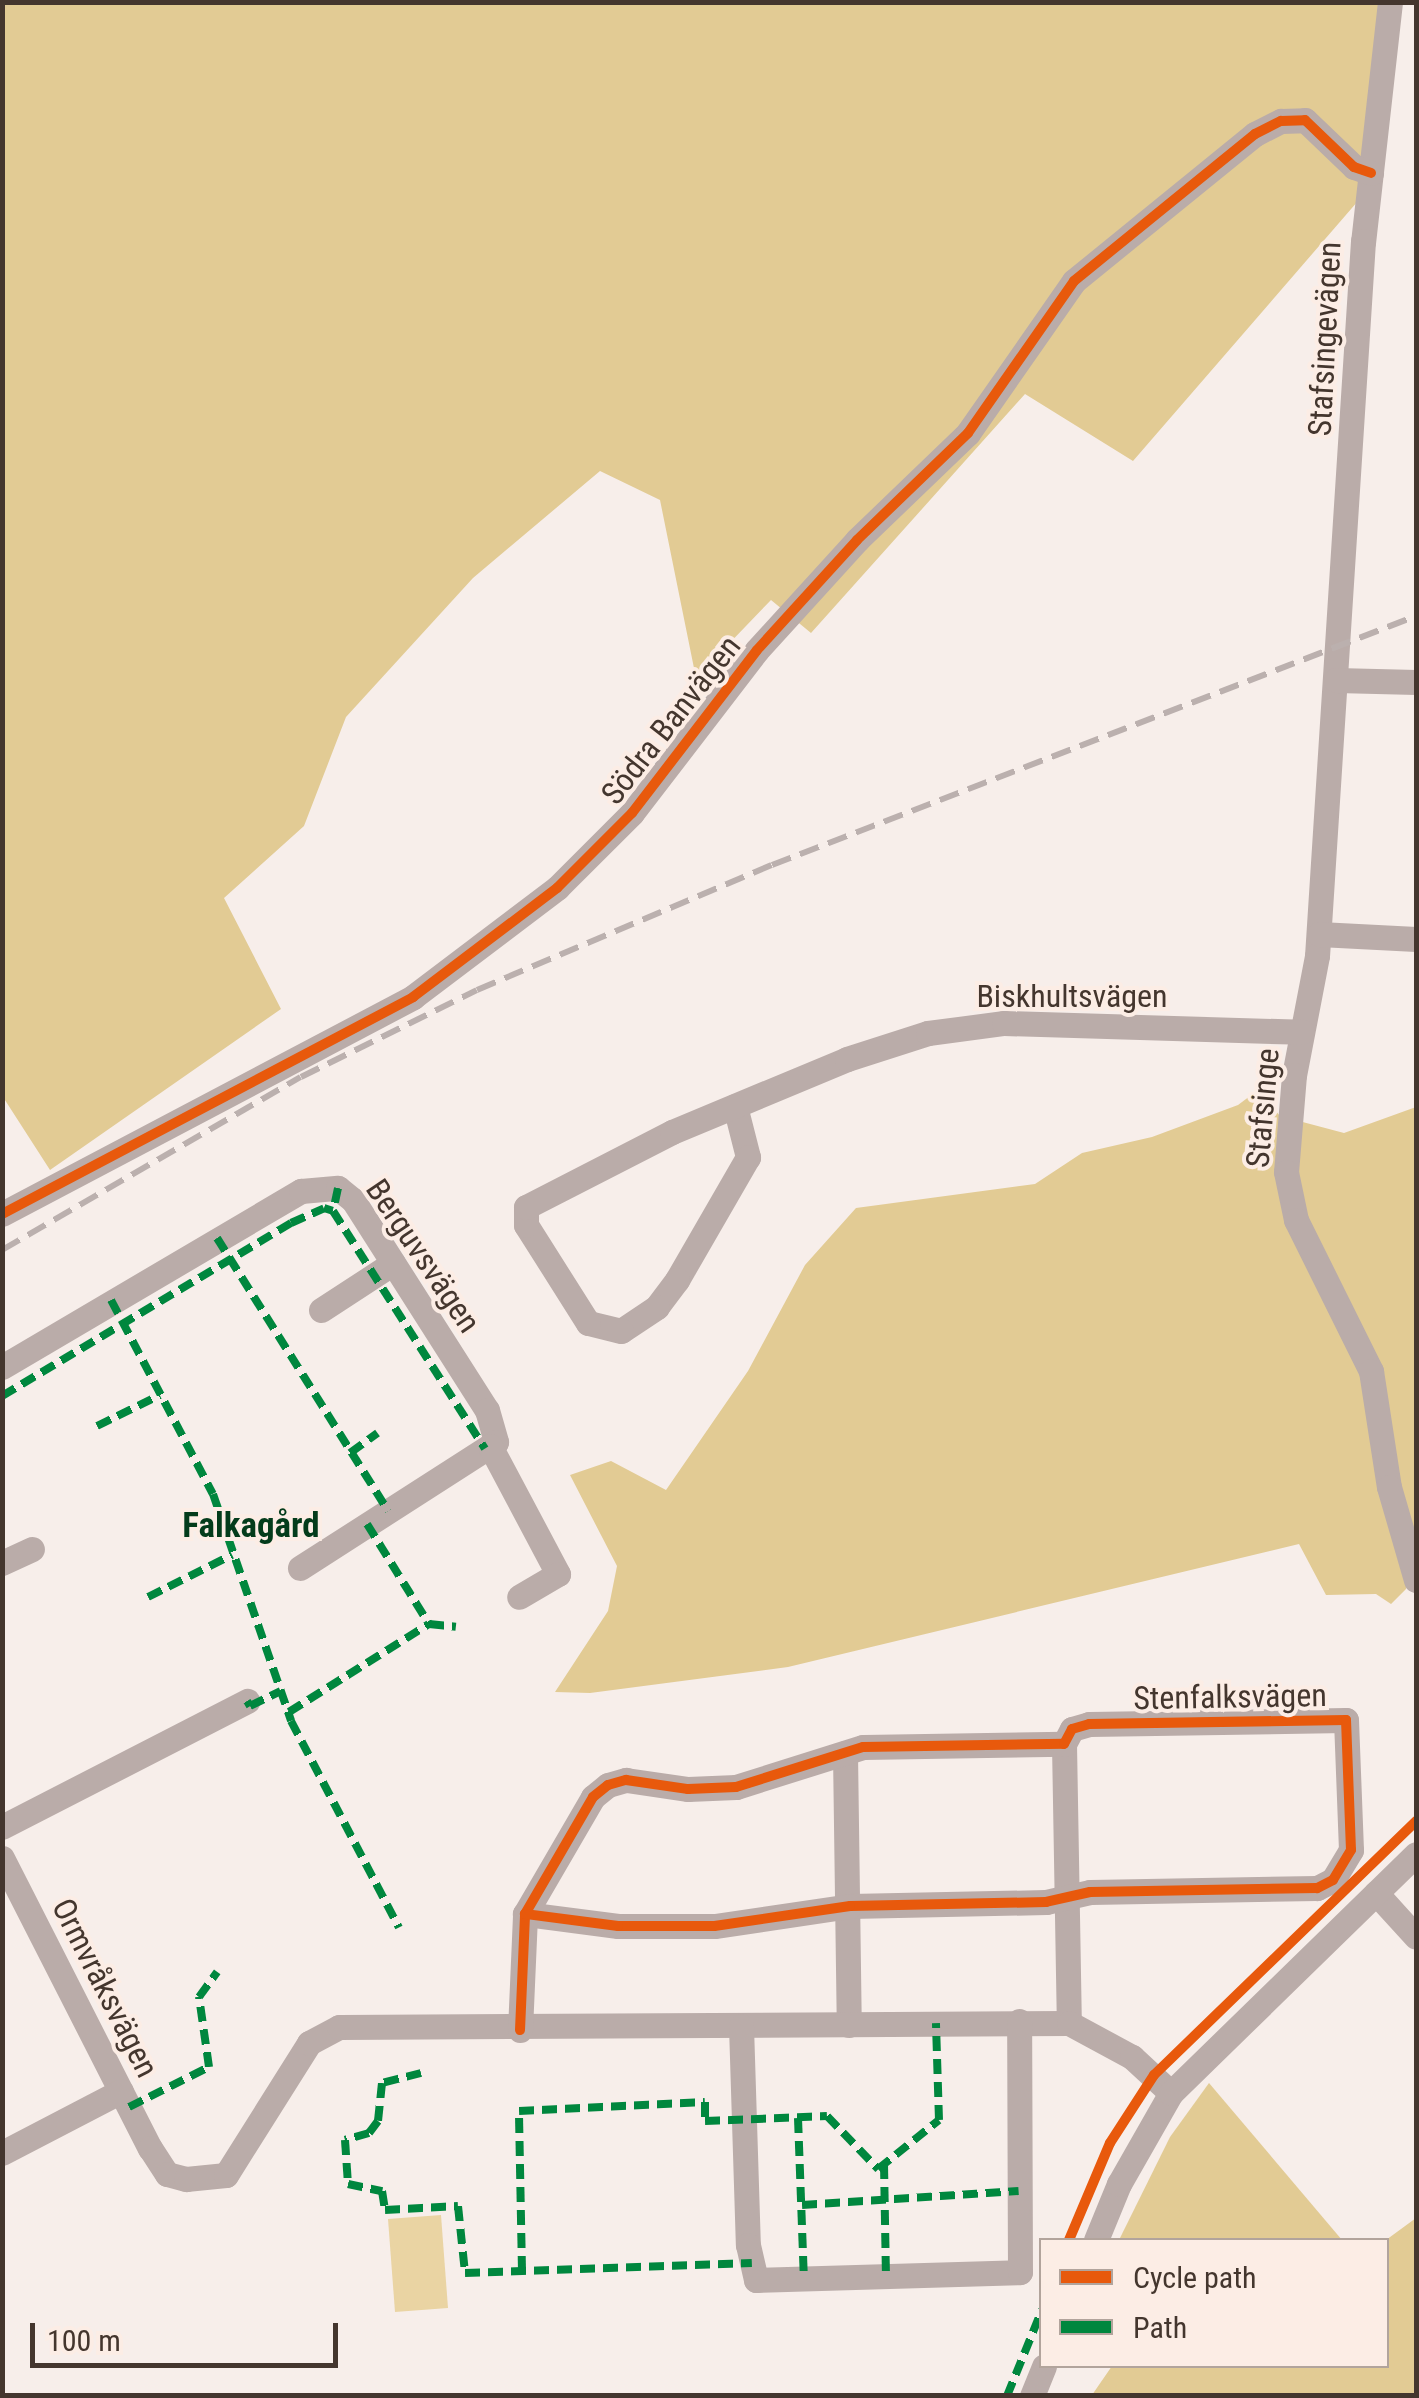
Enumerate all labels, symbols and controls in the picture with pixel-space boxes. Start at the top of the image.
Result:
street label: Stafsingevägen [1301,241,1349,437]
street label: Södra Banvägen [593,628,749,812]
street label: Biskhultsvägen [976,977,1168,1015]
street label: Stafsinge [1239,1047,1287,1169]
street label: Berguvsvägen [358,1172,488,1340]
district label: Falkagård [182,1505,320,1547]
street label: Stenfalksvägen [1133,1676,1327,1718]
street label: Ormvråksvägen [44,1892,166,2084]
legend [1039,2238,1389,2368]
text: Cycle path [1133,2260,1257,2295]
scale bar [35,2303,342,2365]
text: Path [1133,2310,1187,2345]
text: 100 m [47,2323,121,2358]

